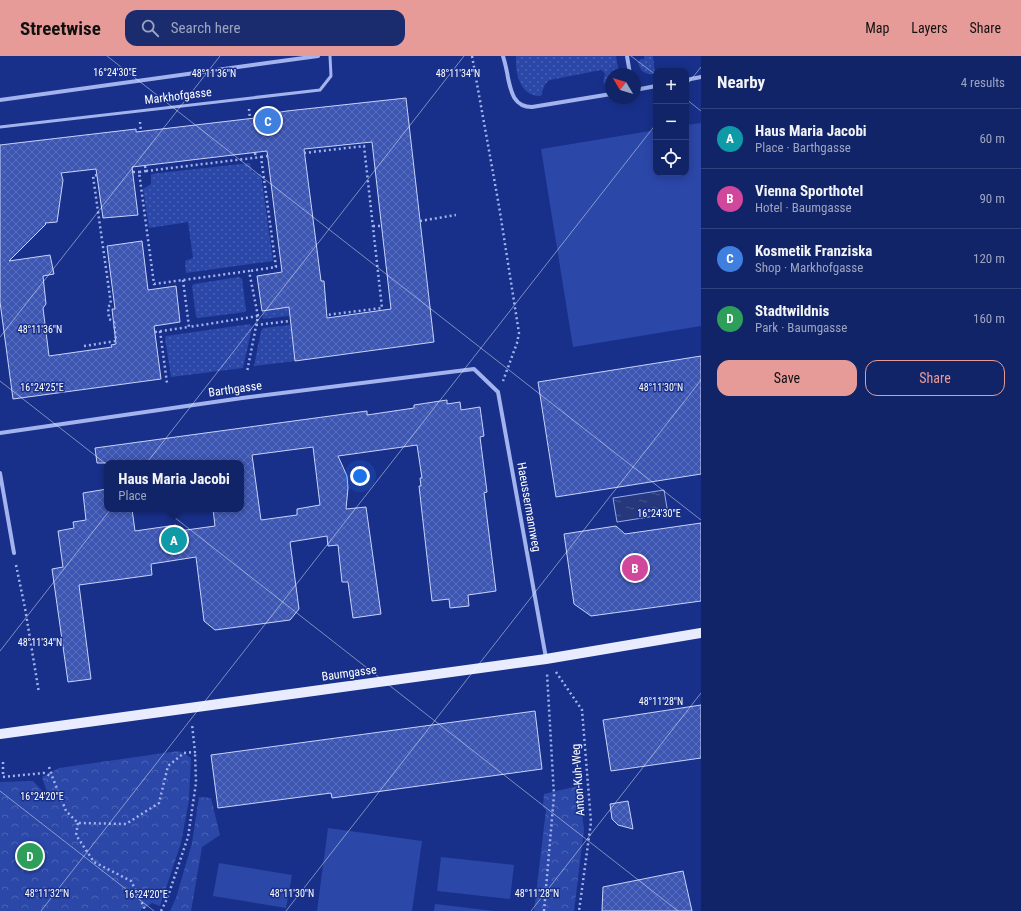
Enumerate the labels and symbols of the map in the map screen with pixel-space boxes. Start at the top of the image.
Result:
text: 16°24'30"E [93,67,137,78]
text: 48°11'36"N [192,68,236,79]
text: 48°11'34"N [436,68,480,79]
north arrow [605,68,641,104]
street label: Markhofgasse [144,85,213,107]
pin: C [255,106,281,136]
text: 48°11'36"N [18,324,62,335]
street label: Barthgasse [207,378,263,400]
text: 16°24'25"E [20,382,64,393]
text: 48°11'30"N [639,382,683,393]
street label: Haeussermannweg [514,461,544,553]
your location [350,466,370,486]
text: 16°24'30"E [637,508,681,519]
pin: A [161,525,187,555]
pin: B [622,553,648,583]
text: 48°11'34"N [18,637,62,648]
street label: Baumgasse [321,662,378,684]
text: 48°11'28"N [639,696,683,707]
street label: Anton-Kuh-Weg [568,743,588,817]
text: 16°24'20"E [20,791,64,802]
pin: D [17,841,43,871]
text: 48°11'32"N [25,888,69,899]
text: 48°11'30"N [270,888,314,899]
text: 48°11'28"N [515,888,559,899]
text: 16°24'20"E [124,889,168,900]

